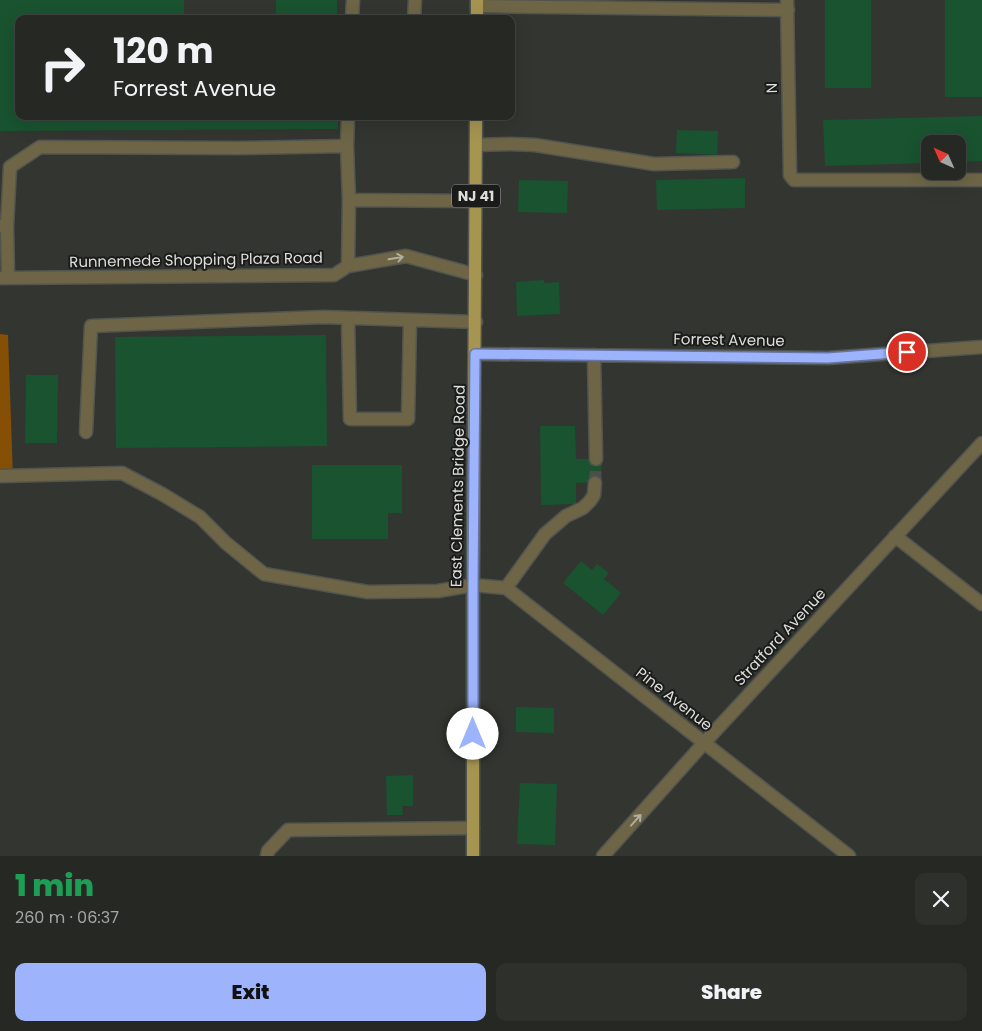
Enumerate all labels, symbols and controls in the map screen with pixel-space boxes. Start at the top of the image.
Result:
text: 120 m [113,26,213,75]
icon: right [30,35,95,100]
text: Forrest Avenue [113,73,276,104]
street label: N [761,83,782,93]
north arrow [921,135,966,180]
map controls [921,135,966,180]
road number: NJ 41 [452,185,500,208]
street label: Runnemede Shopping Plaza Road [69,247,323,272]
one-way arrow [387,252,403,262]
street label: Forrest Avenue [673,328,785,351]
pin [886,331,928,373]
icon: arrive [893,338,921,366]
street label: East Clements Bridge Road [445,385,470,587]
street label: Stratford Avenue [729,583,830,690]
street label: Pine Avenue [632,662,717,735]
position arrow [446,707,498,759]
one-way arrow [630,813,642,826]
text: 1 min [15,864,94,907]
button: close [915,873,967,925]
text: 260 m · 06:37 [15,906,119,929]
button: Exit [15,963,486,1021]
button: Share [496,963,967,1021]

